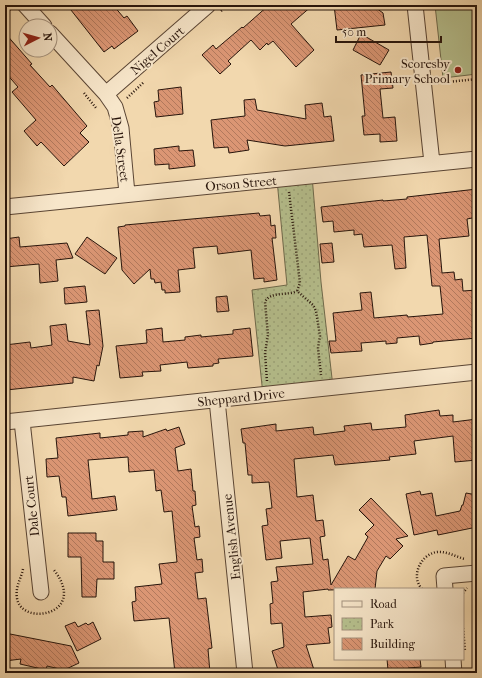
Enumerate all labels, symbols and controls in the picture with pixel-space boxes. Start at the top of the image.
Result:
north arrow [18,18,58,58]
scale bar [336,18,441,44]
street label: Nigel Court [127,23,187,78]
text: 50 m [342,25,366,39]
text: N [41,32,54,42]
place label: Scoresby Primary School [364,56,451,86]
marker: Scoresby Primary School [453,65,463,75]
street label: Della Street [108,115,133,183]
street label: Orson Street [205,173,278,194]
street label: Sheppard Drive [197,385,286,410]
street label: Dale Court [21,474,42,537]
street label: English Avenue [219,493,243,581]
legend [334,588,464,660]
text: Road [370,597,397,611]
text: Park [370,617,395,631]
text: Building [370,637,415,651]

